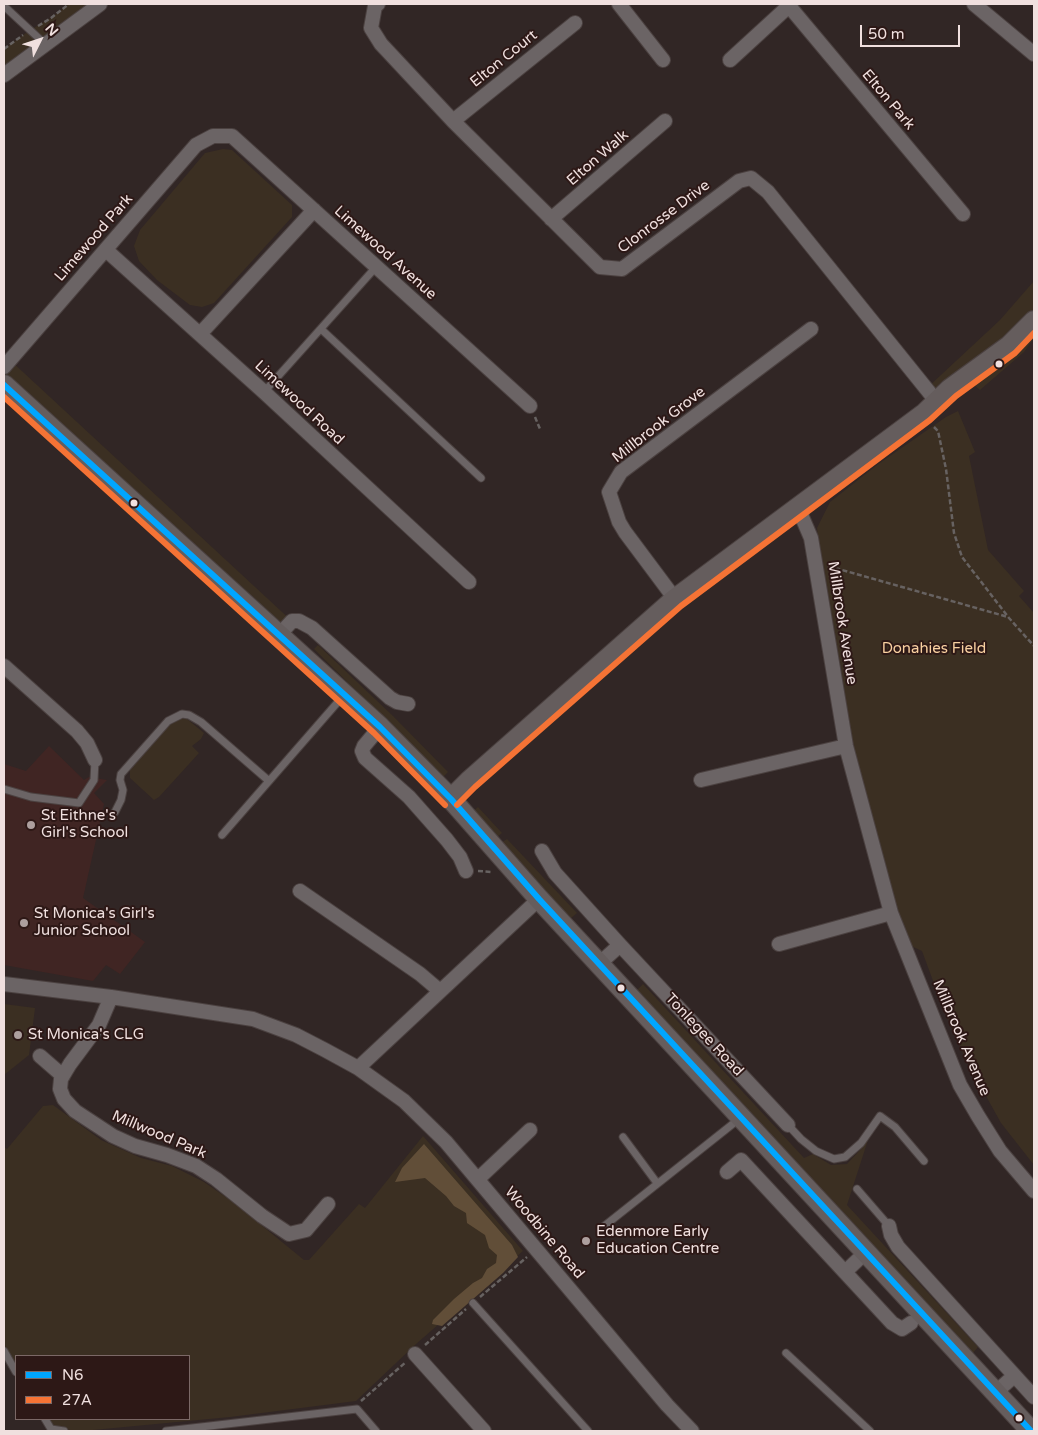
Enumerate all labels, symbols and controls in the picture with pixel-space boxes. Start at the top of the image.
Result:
north arrow [15,15,65,65]
scale bar [863,15,963,47]
text: N [42,20,62,40]
text: 50 m [868,25,905,43]
street label: Elton Court [467,27,541,91]
street label: Elton Park [858,66,918,134]
street label: Elton Walk [563,126,633,190]
street label: Clonrosse Drive [614,176,714,258]
street label: Limewood Park [51,191,137,285]
street label: Limewood Avenue [330,202,440,304]
street label: Limewood Road [251,357,347,449]
unlabelled marker [994,359,1004,369]
street label: Millbrook Grove [609,383,709,467]
unlabelled marker [129,498,139,508]
street label: Millbrook Avenue [823,560,861,686]
park label: Donahies Field [882,640,986,658]
place label: St Eithne's Girl's School [41,807,128,842]
marker: St Eithne's Girl's School [25,819,37,831]
place label: St Monica's Girl's Junior School [34,905,155,940]
marker: St Monica's Girl's Junior School [18,917,30,929]
street label: Millbrook Avenue [928,977,994,1099]
unlabelled marker [616,983,626,993]
street label: Tonlegee Road [661,990,747,1080]
place label: St Monica's CLG [28,1026,144,1044]
marker: St Monica's CLG [12,1029,24,1041]
street label: Millwood Park [109,1107,209,1163]
street label: Woodbine Road [500,1183,588,1283]
place label: Edenmore Early Education Centre [596,1223,719,1258]
marker: Edenmore Early Education Centre [580,1235,592,1247]
legend [15,1355,190,1420]
text: N6 [62,1366,83,1384]
text: 27A [62,1391,92,1409]
unlabelled marker [1014,1413,1024,1423]

